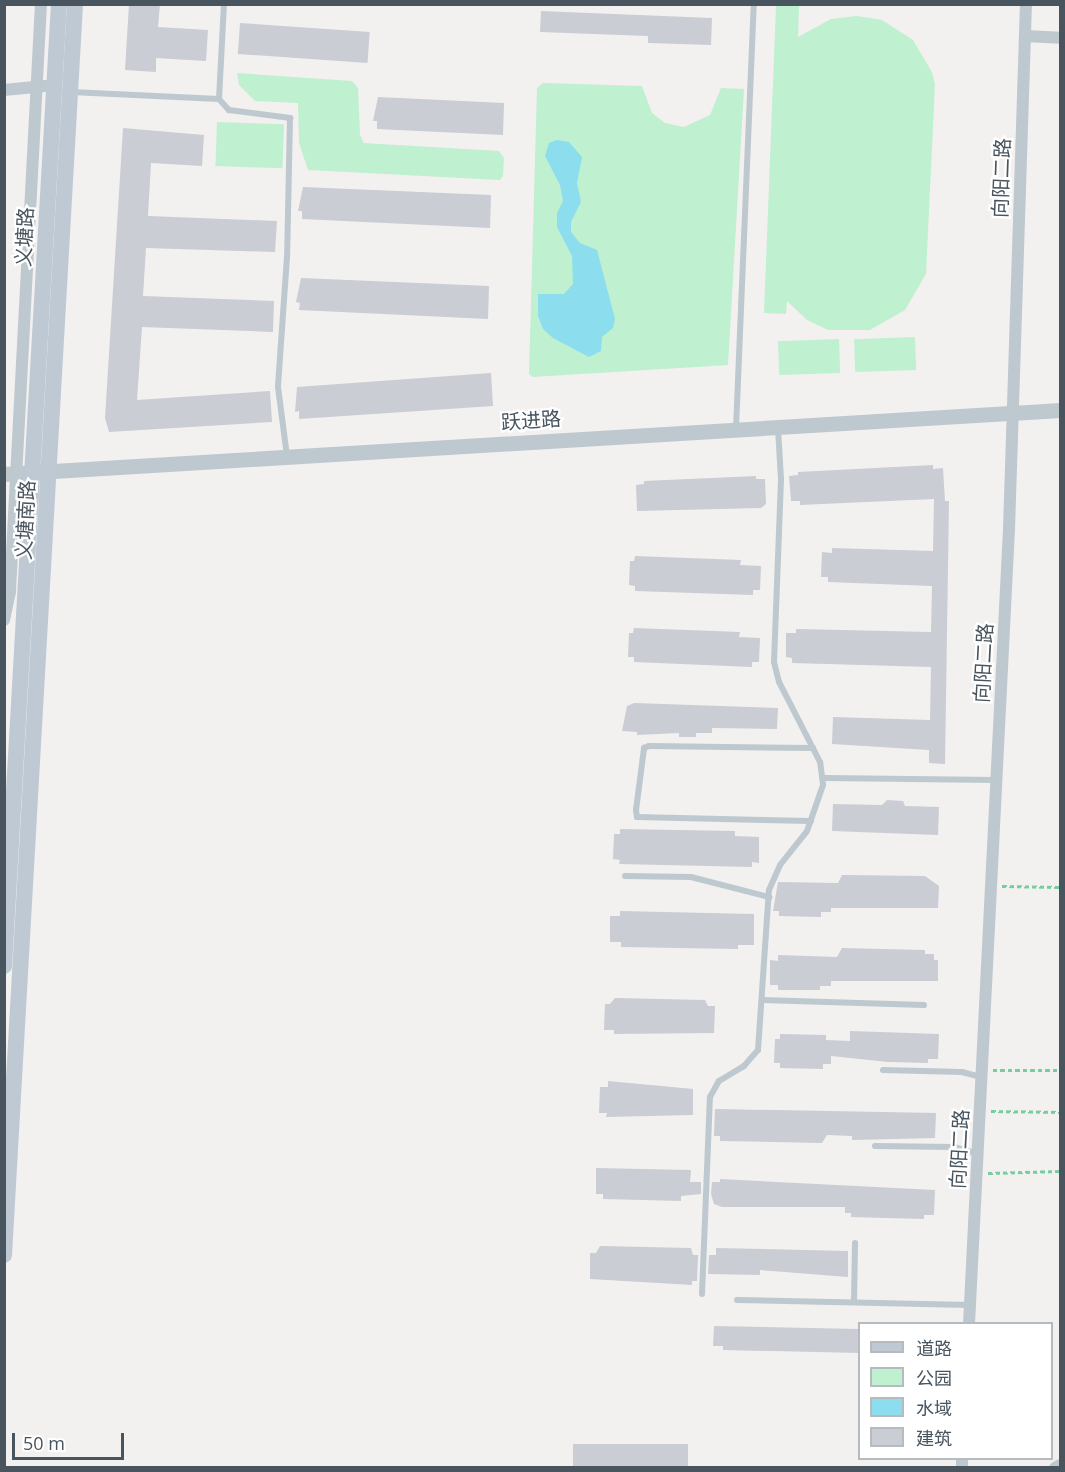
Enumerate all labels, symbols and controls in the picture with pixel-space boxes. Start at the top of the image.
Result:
street label: 向阳二路 [988,138,1014,218]
street label: 义塘路 [10,206,38,268]
street label: 跃进路 [500,406,562,434]
street label: 义塘南路 [11,479,39,561]
street label: 向阳二路 [969,622,997,704]
street label: 向阳二路 [945,1108,973,1190]
legend [858,1322,1053,1460]
text: 道路 [916,1336,952,1360]
text: 公园 [916,1366,952,1390]
text: 水域 [916,1396,952,1420]
scale bar [15,1421,128,1459]
text: 建筑 [916,1426,952,1450]
text: 50 m [23,1431,65,1455]

